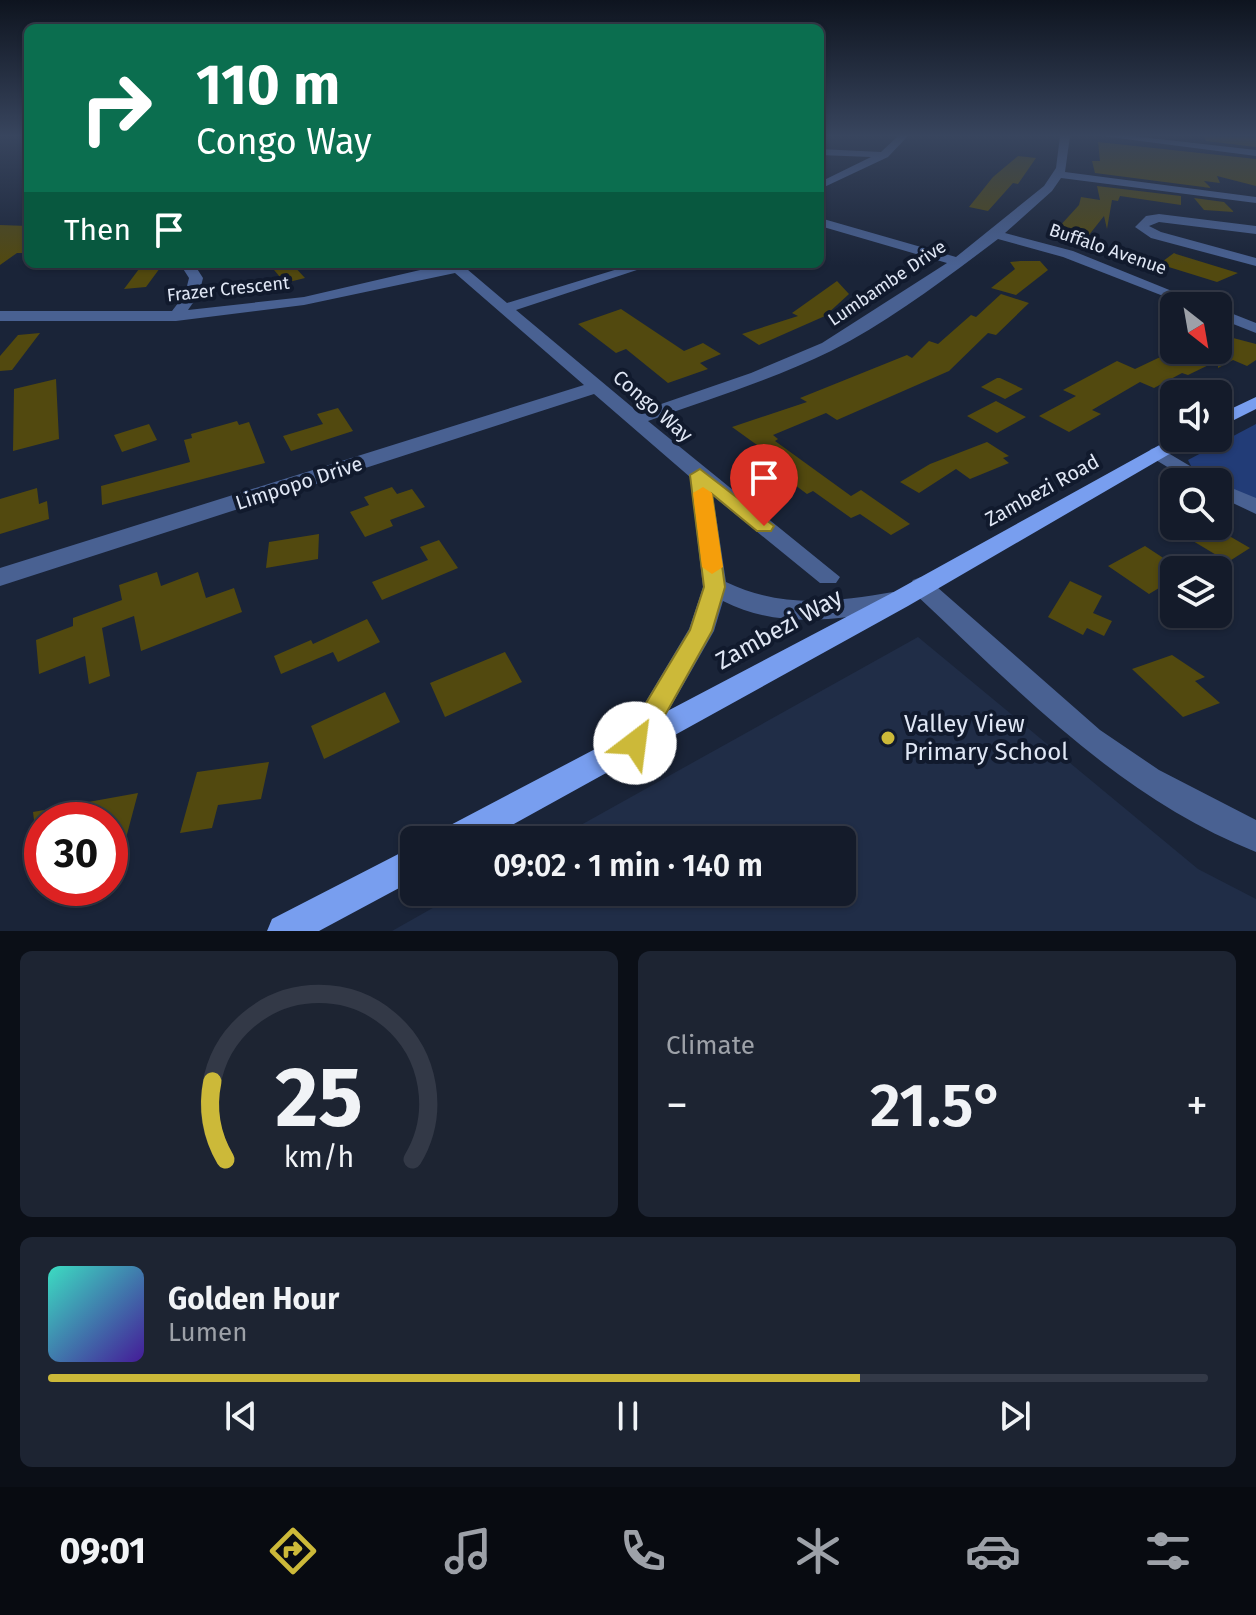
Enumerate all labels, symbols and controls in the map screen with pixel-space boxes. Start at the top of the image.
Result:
text: 110 m [196,52,340,119]
icon: right [64,56,168,160]
text: Congo Way [196,120,372,164]
icon: arrive [147,208,191,252]
text: Then [64,212,131,248]
street label: Buffalo Avenue [1046,219,1170,279]
street label: Lumbambe Drive [824,235,950,331]
street label: Frazer Crescent [166,272,291,306]
north arrow [1160,292,1232,364]
map controls [1160,292,1232,628]
street label: Congo Way [608,365,698,447]
button: sound [1160,380,1232,452]
pin [730,444,798,526]
street label: Zambezi Road [981,449,1103,531]
street label: Limpopo Drive [232,451,366,515]
icon: arrive [742,456,786,500]
button: search [1160,468,1232,540]
button: layers [1160,556,1232,628]
street label: Zambezi Way [711,583,847,675]
position arrow [593,701,677,785]
place label: Valley View Primary School [904,710,1068,766]
marker: Valley View Primary School [879,729,897,747]
speed limit sign: 30 [24,802,128,906]
text: 09:02 · 1 min · 140 m [493,848,763,884]
text: Climate [666,1030,755,1061]
text: 25 [275,1048,363,1148]
text: 21.5° [870,1070,1004,1142]
text: − [666,1079,688,1132]
text: + [1186,1079,1208,1132]
text: km/h [284,1140,354,1175]
text: Golden Hour [168,1281,339,1317]
text: Lumen [168,1317,247,1348]
icon: previous [219,1394,263,1438]
icon: pause [606,1394,650,1438]
icon: next [993,1394,1037,1438]
icon: directions [265,1523,321,1579]
icon: music [440,1523,496,1579]
icon: phone [615,1523,671,1579]
icon: climate [790,1523,846,1579]
icon: car [965,1523,1021,1579]
icon: filters [1140,1523,1196,1579]
text: 09:01 [60,1529,146,1573]

